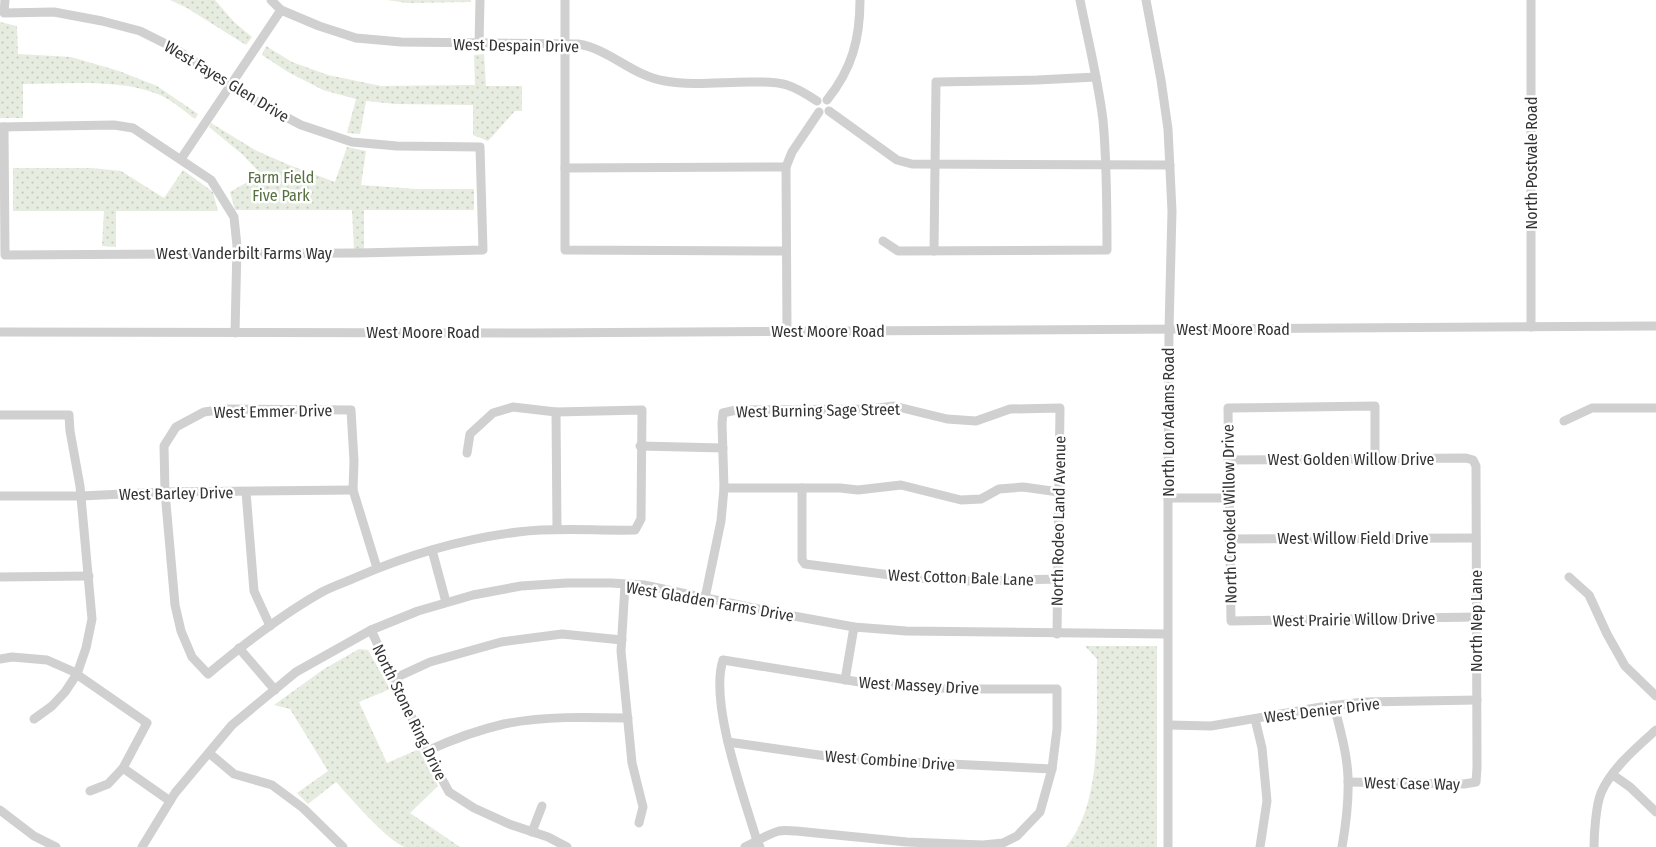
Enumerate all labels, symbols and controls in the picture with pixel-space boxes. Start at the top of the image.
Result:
street label: West Despain Drive [453,35,579,56]
street label: West Fayes Glen Drive [161,37,293,126]
street label: North Postvale Road [1522,96,1541,230]
park label: Farm Field Five Park [248,168,314,205]
street label: West Vanderbilt Farms Way [156,244,333,263]
street label: West Moore Road [1176,320,1290,339]
street label: West Moore Road [771,322,885,341]
street label: West Moore Road [366,323,480,342]
street label: North Lon Adams Road [1159,347,1178,497]
street label: West Burning Sage Street [736,400,901,421]
street label: West Emmer Drive [214,401,333,422]
street label: North Crooked Willow Drive [1218,424,1241,604]
street label: North Rodeo Land Avenue [1048,436,1069,606]
street label: West Golden Willow Drive [1268,450,1435,469]
street label: West Barley Drive [119,483,233,504]
street label: West Willow Field Drive [1277,529,1429,548]
street label: West Cotton Bale Lane [888,565,1034,590]
street label: North Nep Lane [1467,570,1486,672]
street label: West Gladden Farms Drive [624,577,795,626]
street label: West Prairie Willow Drive [1272,609,1436,630]
street label: North Stone Ring Drive [368,641,451,783]
street label: West Massey Drive [858,673,980,698]
street label: West Denier Drive [1263,694,1381,727]
street label: West Combine Drive [824,746,956,775]
street label: West Case Way [1364,773,1461,794]

